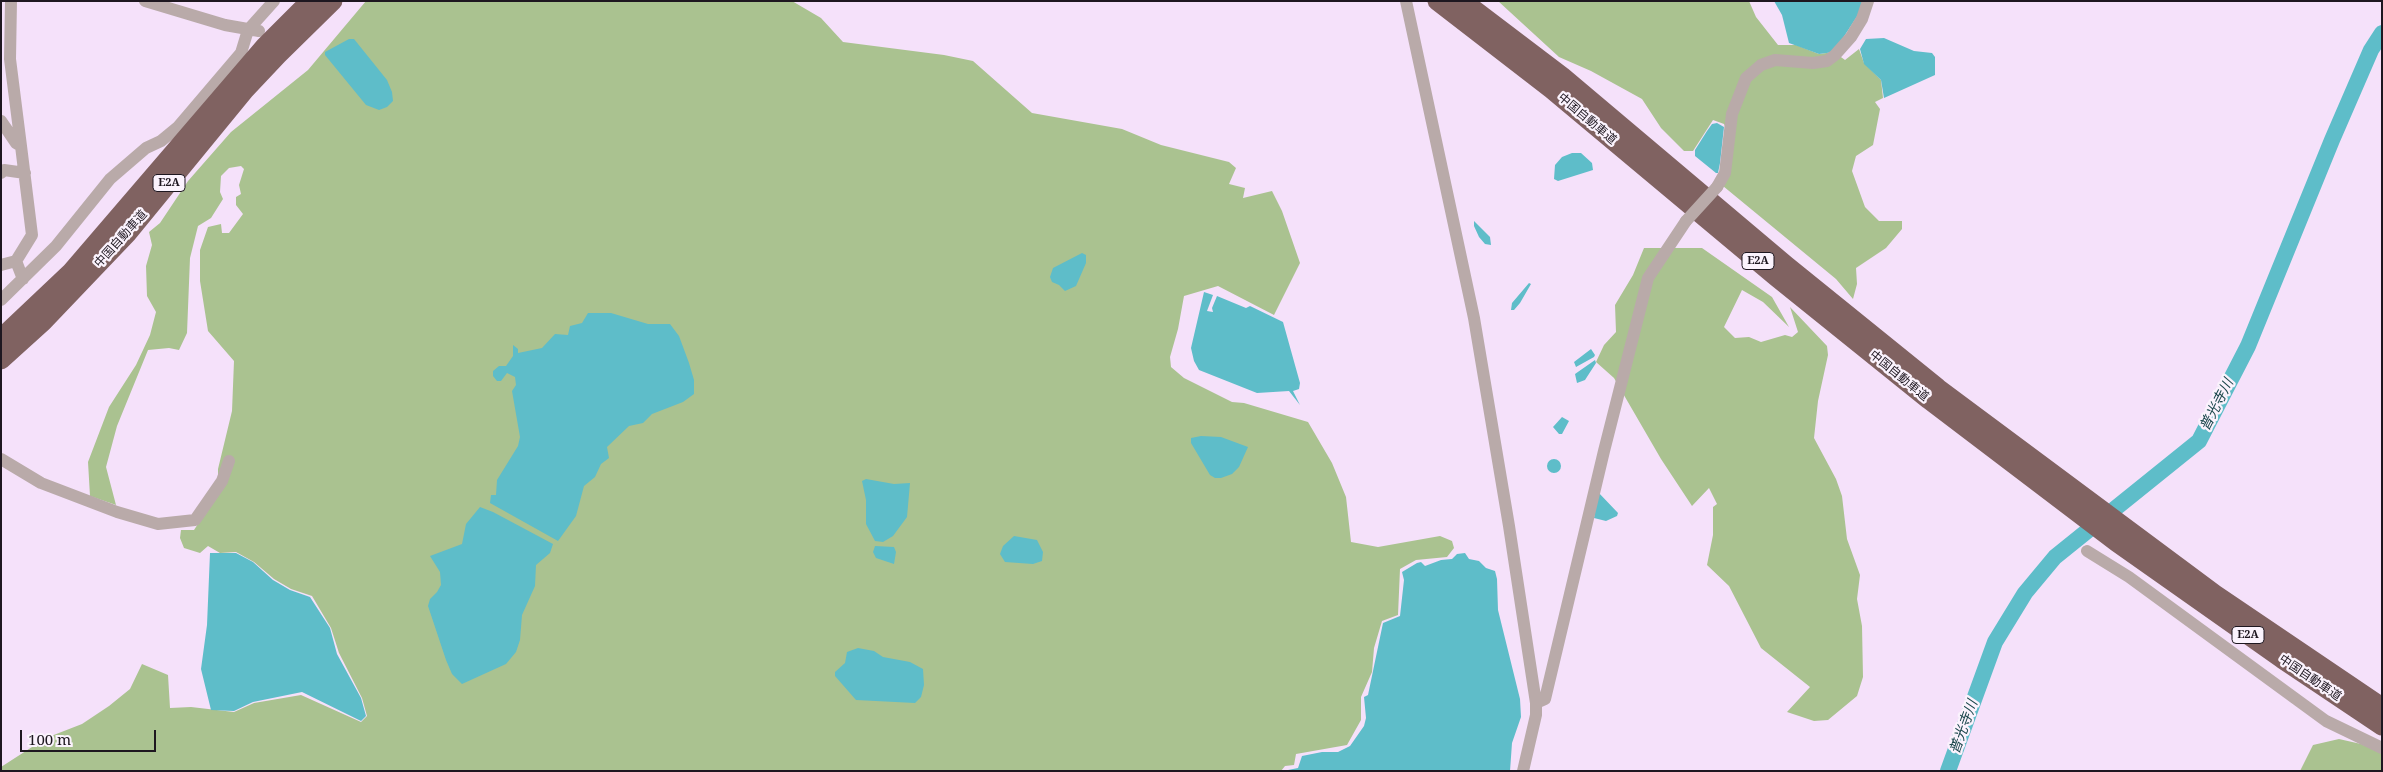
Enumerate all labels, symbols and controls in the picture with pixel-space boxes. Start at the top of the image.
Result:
street label: 中国自動車道 [1555,90,1619,148]
road number: E2A [153,174,185,192]
street label: 中国自動車道 [92,207,150,271]
road number: E2A [1742,252,1774,270]
street label: 中国自動車道 [1866,348,1932,404]
water label: 普光寺川 [2197,376,2237,434]
road number: E2A [2232,626,2264,644]
street label: 中国自動車道 [2276,652,2344,704]
water label: 普光寺川 [1947,698,1981,756]
scale bar [22,720,159,752]
text: 100 m [28,729,71,749]

